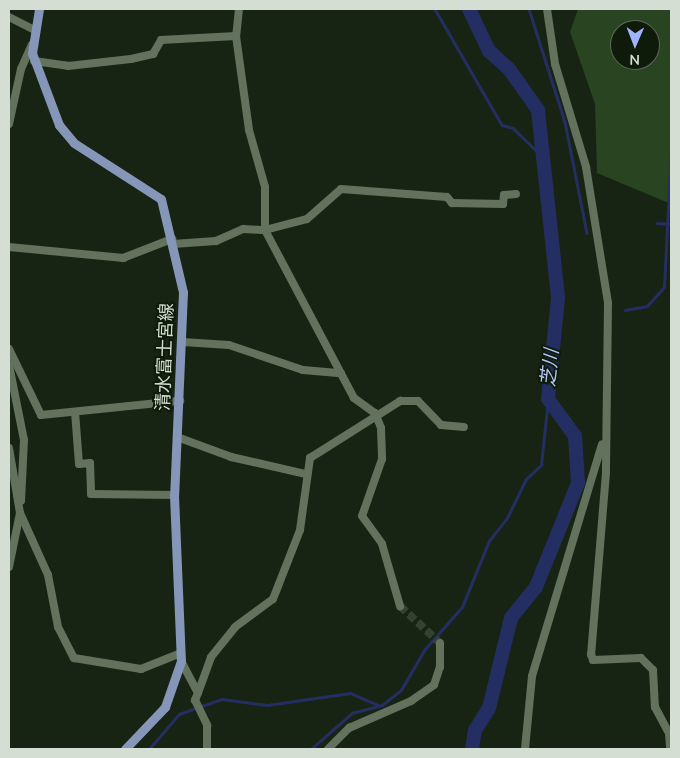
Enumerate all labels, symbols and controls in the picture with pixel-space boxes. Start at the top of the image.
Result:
north arrow [610,20,660,70]
text: N [629,50,640,69]
street label: 清水富士宮線 [152,303,178,411]
water label: 芝川 [538,348,564,388]

